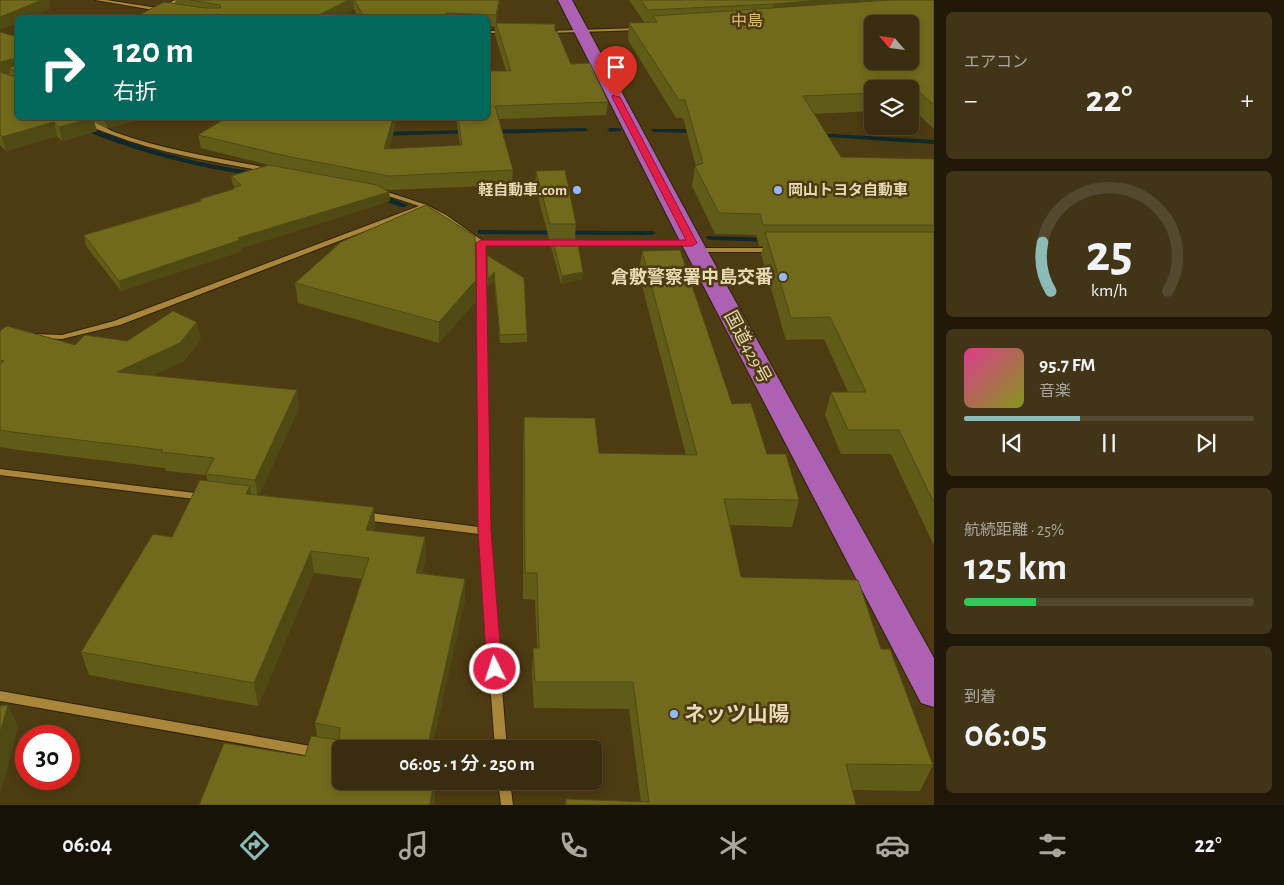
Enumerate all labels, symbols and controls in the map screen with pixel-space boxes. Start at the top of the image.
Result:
district label: 中島 [731,12,763,29]
north arrow [864,15,919,70]
map controls [864,15,919,135]
text: 120 m [113,34,194,69]
icon: right [30,35,95,100]
pin [595,46,637,97]
icon: arrive [602,53,630,81]
text: エアコン [964,54,1028,70]
button: layers [864,80,919,135]
text: 右折 [113,81,157,103]
text: 22° [1086,81,1132,119]
text: − [964,87,977,115]
text: + [1241,87,1254,115]
place label: 軽自動車.com [478,182,567,198]
place label: 岡山トヨタ自動車 [788,182,908,198]
marker: 軽自動車.com [571,184,583,196]
marker: 岡山トヨタ自動車 [772,184,784,196]
text: 25 [1086,228,1132,280]
place label: 倉敷警察署中島交番 [611,267,773,287]
marker: 倉敷警察署中島交番 [777,271,789,283]
text: km/h [1091,282,1127,300]
street label: 国道429号 [721,307,775,387]
text: 95.7 FM [1039,356,1095,375]
text: 音楽 [1039,383,1071,399]
icon: previous [998,429,1026,457]
icon: pause [1095,429,1123,457]
icon: next [1192,429,1220,457]
text: 航続距離 · 25% [964,522,1064,538]
text: 125 km [964,549,1067,587]
position arrow [468,642,520,694]
text: 到着 [964,689,996,705]
place label: ネッツ山陽 [684,703,789,725]
marker: ネッツ山陽 [668,708,680,720]
text: 06:05 [964,716,1047,754]
speed limit sign: 30 [15,725,80,790]
text: 06:05 · 1 分 · 250 m [399,755,535,774]
icon: directions [237,828,272,863]
icon: music [396,828,431,863]
icon: phone [556,828,591,863]
icon: climate [716,828,751,863]
icon: car [875,828,910,863]
icon: filters [1035,828,1070,863]
text: 06:04 [62,834,112,856]
text: 22° [1194,834,1222,856]

